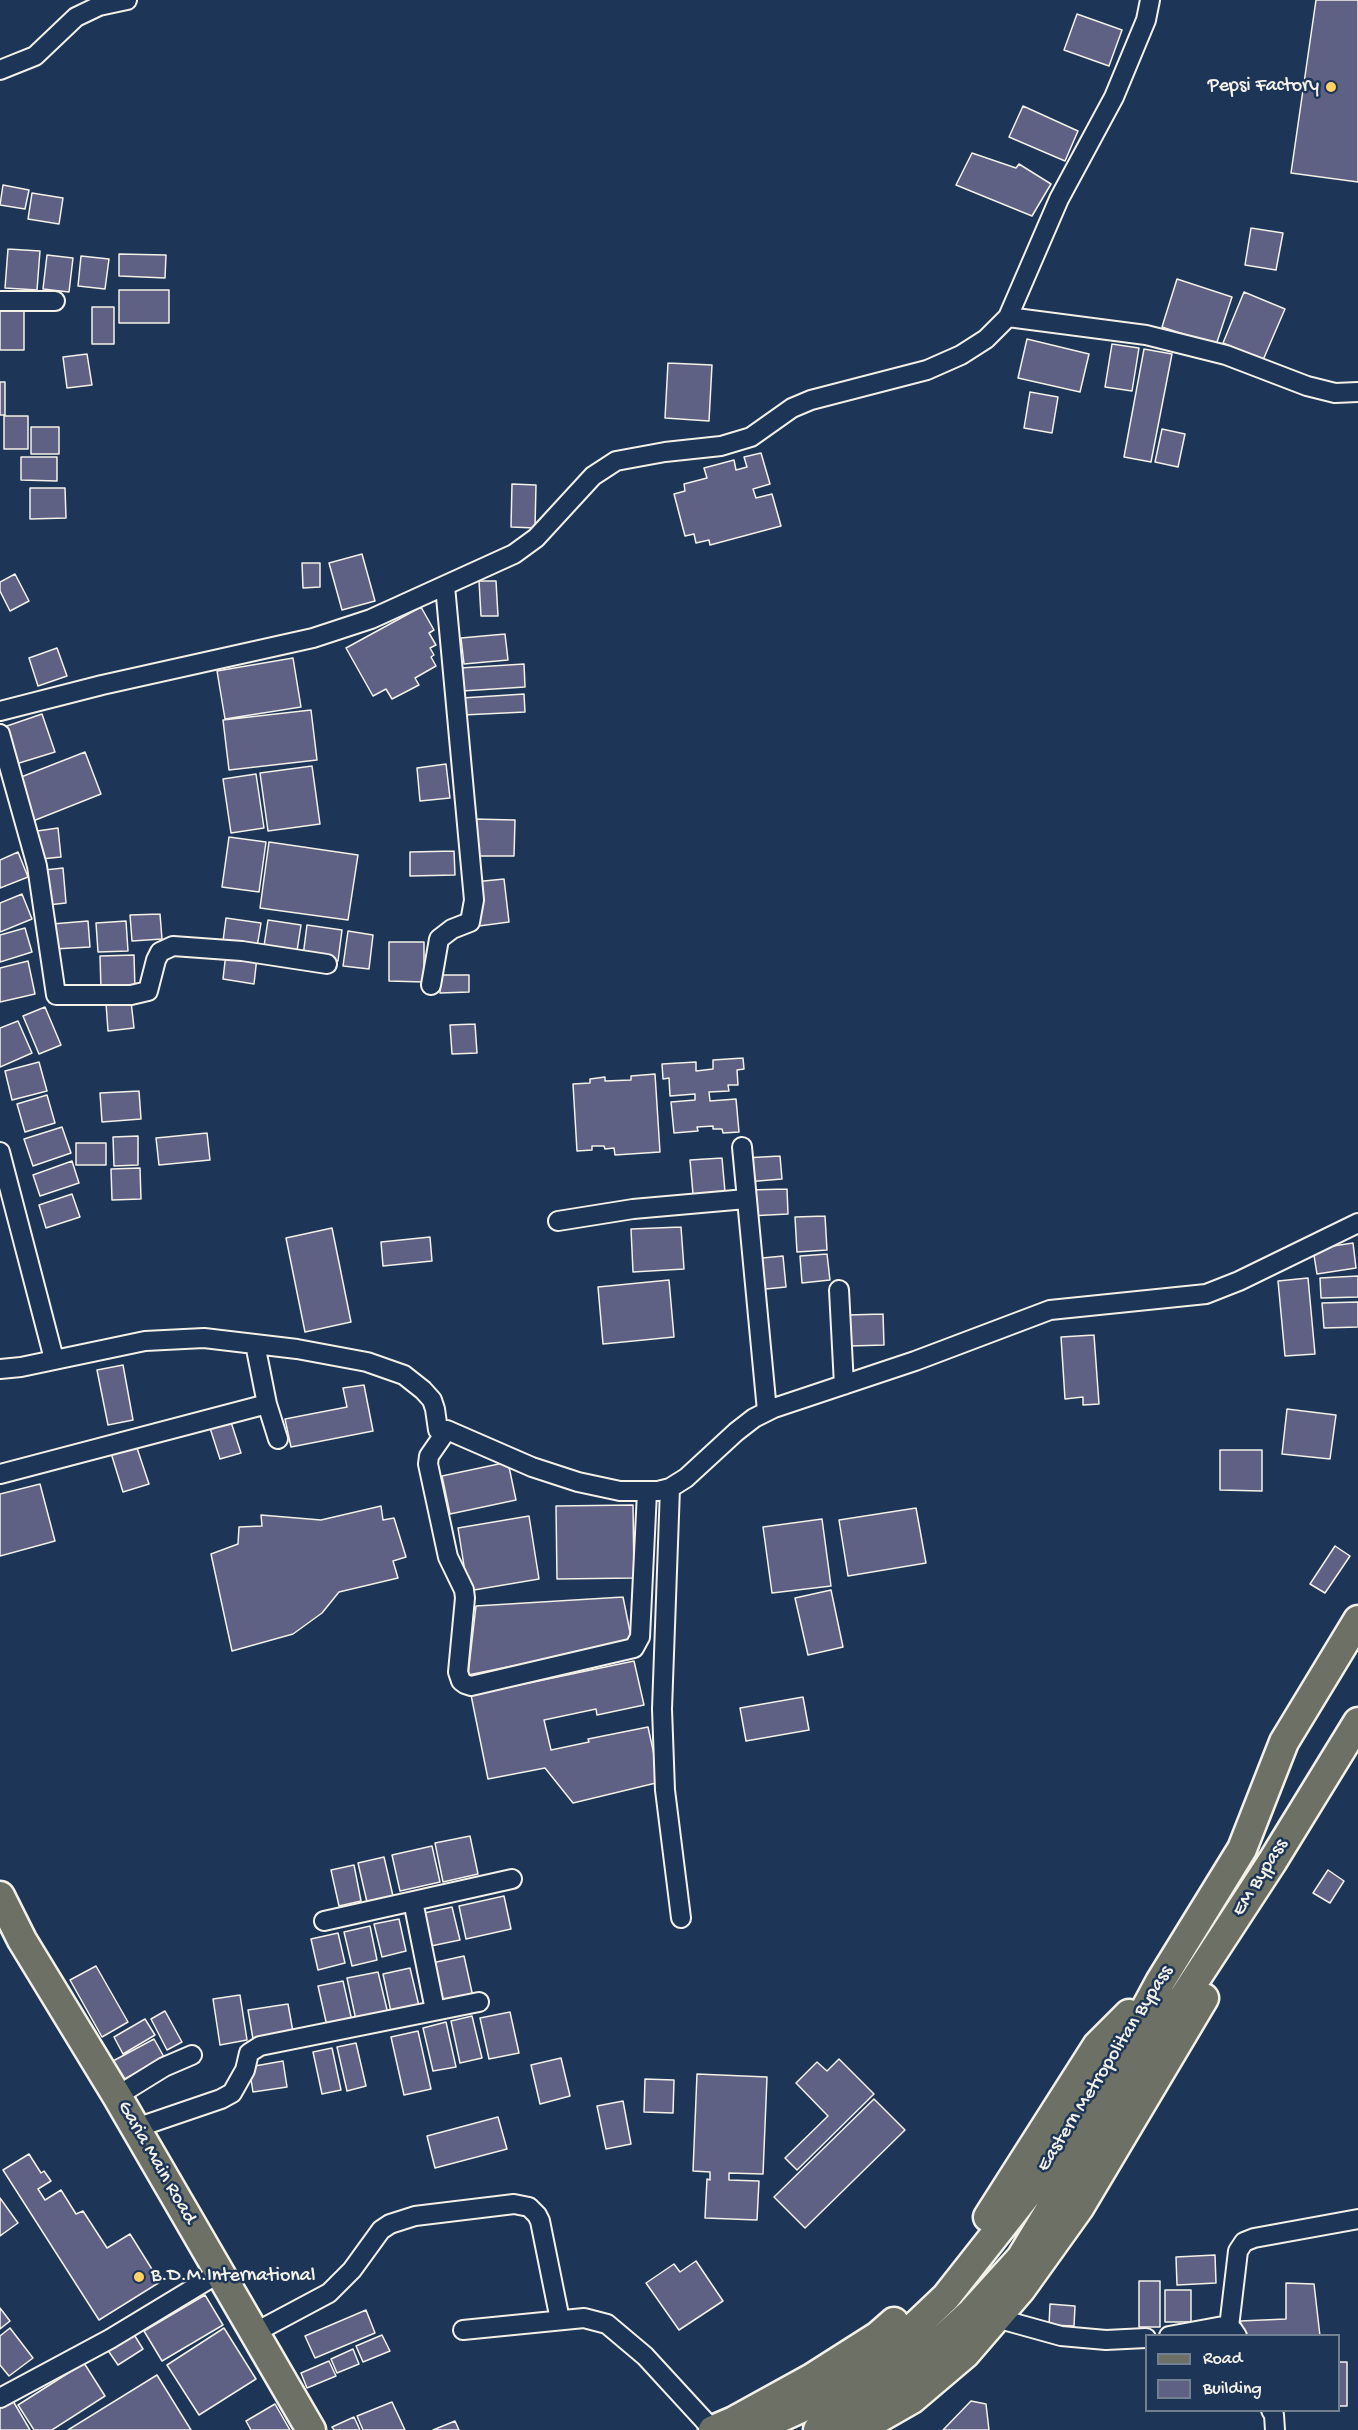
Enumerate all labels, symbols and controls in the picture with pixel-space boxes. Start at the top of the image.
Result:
place label: Pepsi Factory [1208,75,1319,99]
marker: Pepsi Factory [1324,80,1338,94]
street label: EM Bypass [1228,1835,1294,1921]
street label: Eastern Metropolitan Bypass [1033,1961,1179,2177]
street label: Garia Main Road [111,2097,201,2229]
place label: B.D.M.International [151,2265,315,2289]
marker: B.D.M.International [132,2270,146,2284]
legend [1145,2334,1340,2412]
text: Road [1203,2349,1242,2370]
text: Building [1203,2379,1262,2400]

